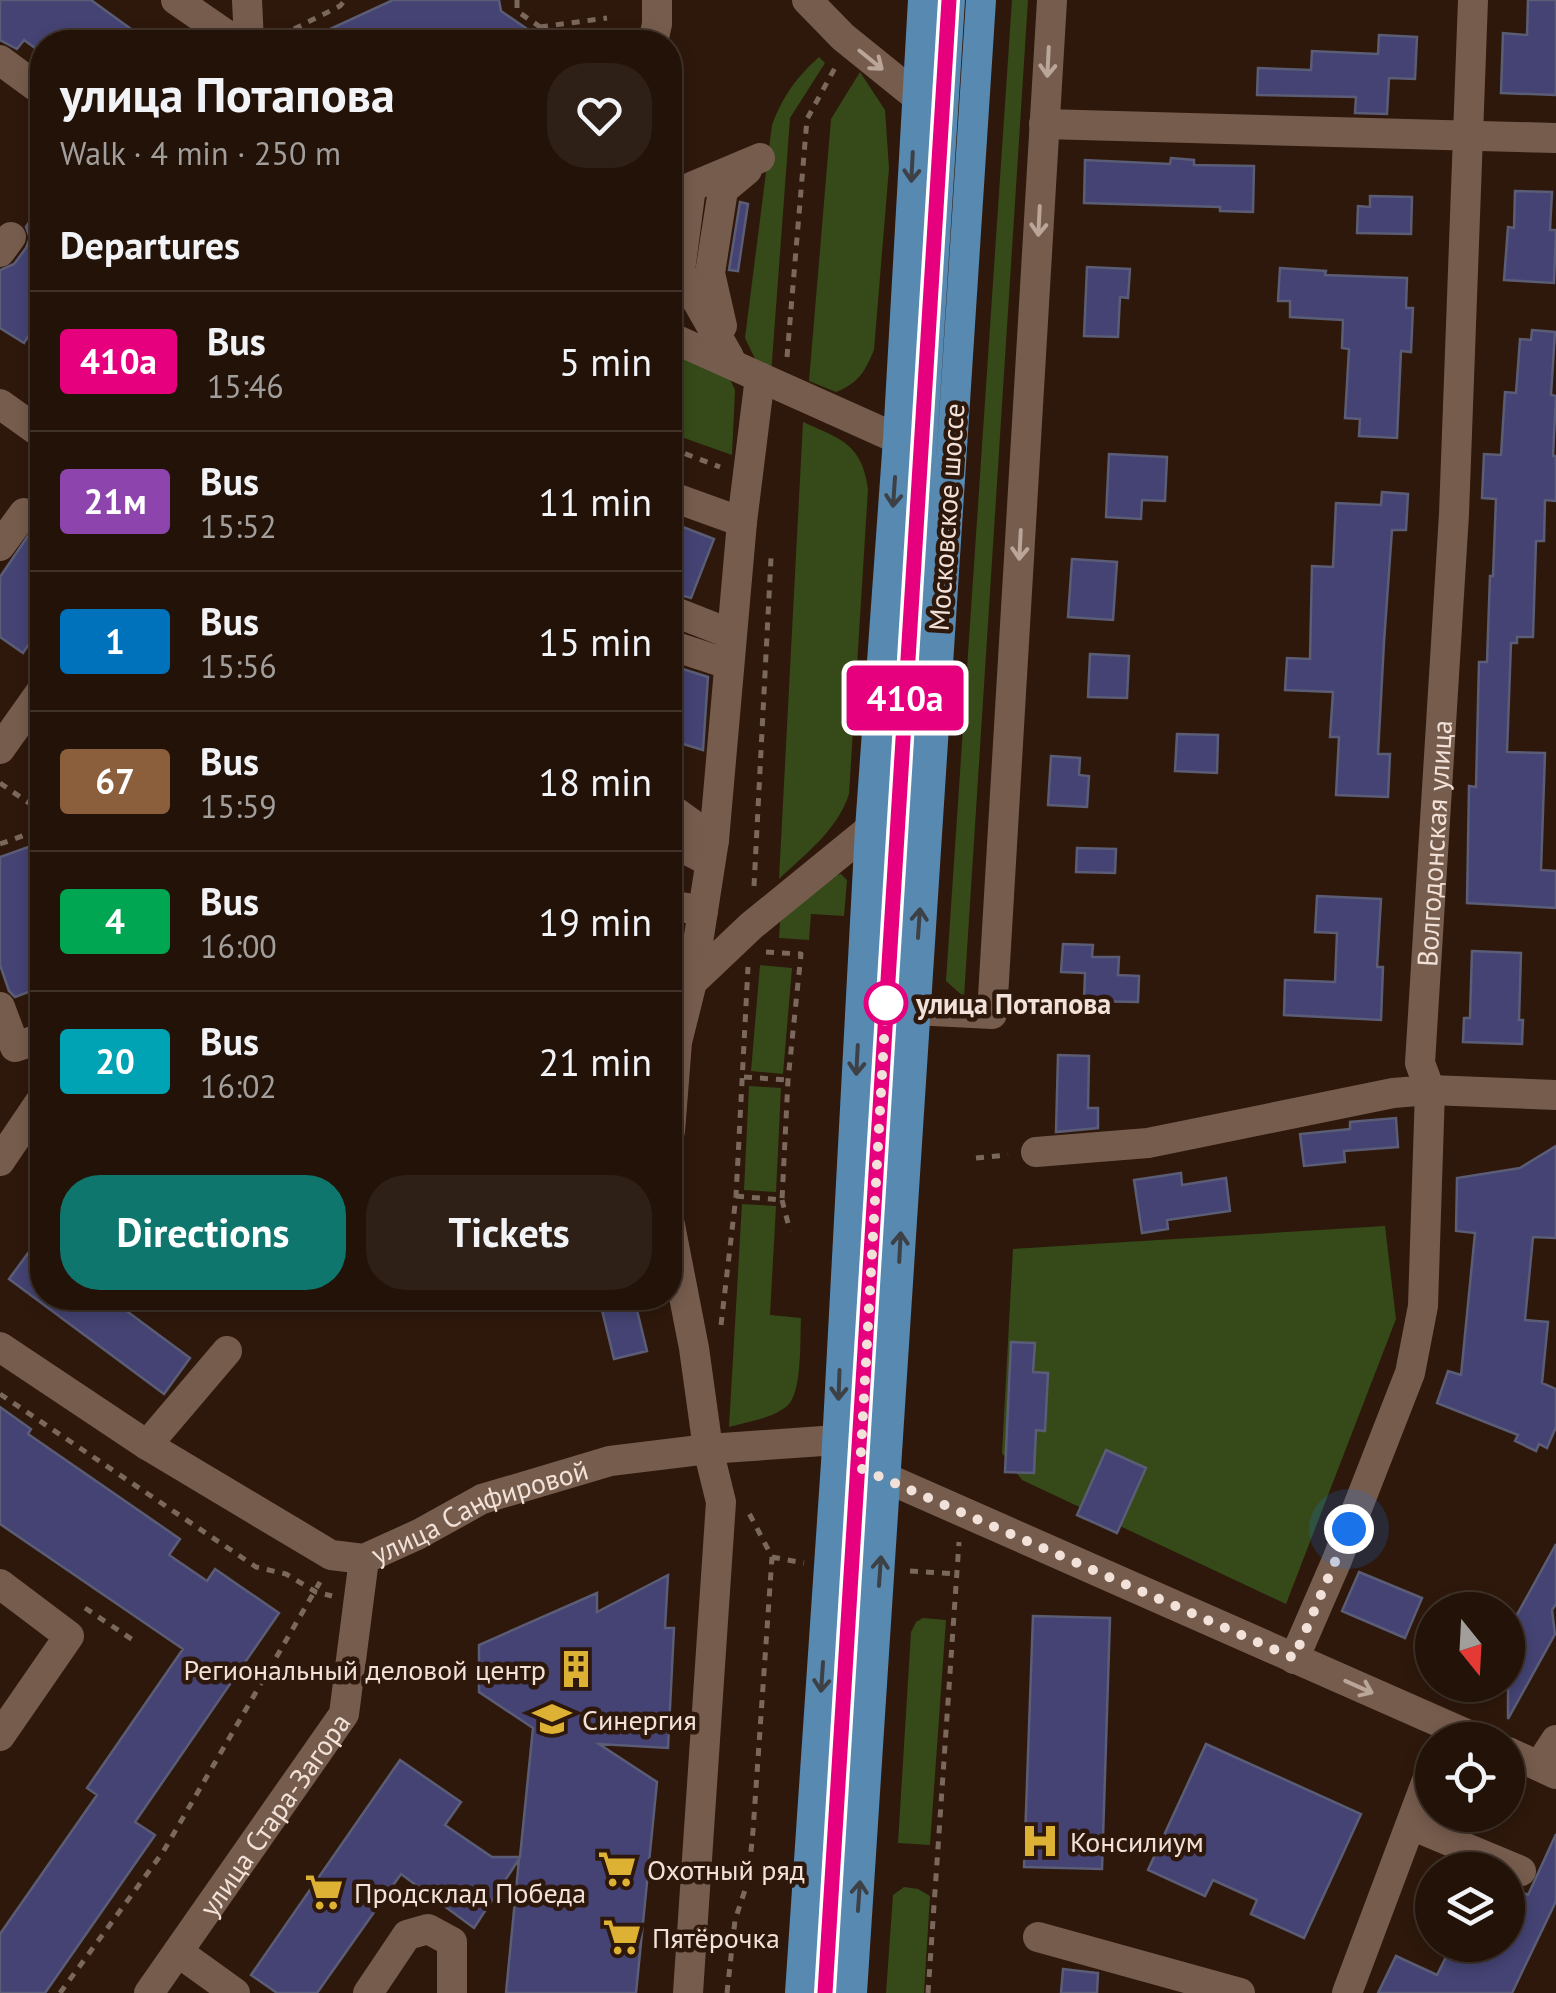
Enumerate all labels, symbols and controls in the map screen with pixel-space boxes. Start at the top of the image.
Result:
one-way arrow [1038,45,1057,77]
one-way arrow [857,49,883,71]
text: улица Потапова [60,63,395,125]
button: heart [547,63,652,168]
text: Walk · 4 min · 250 m [60,132,341,174]
one-way arrow [902,151,921,183]
one-way arrow [1029,204,1048,236]
text: Departures [60,220,240,269]
text: Bus [207,316,266,365]
text: 5 min [559,337,652,386]
text: 410а [80,338,157,384]
text: 15:46 [207,365,284,407]
street label: Московское шоссе [920,402,972,632]
text: Bus [200,456,259,505]
one-way arrow [885,475,904,507]
text: 11 min [539,477,652,526]
text: 21м [83,478,147,524]
text: 15:52 [200,505,277,547]
one-way arrow [1010,529,1029,561]
text: Bus [200,596,259,645]
text: 15 min [539,617,652,666]
text: 1 [105,618,125,664]
text: 15:56 [200,645,277,687]
line badge: 410а [835,666,975,730]
text: 410а [867,675,943,721]
street label: Волгодонская улица [1407,719,1460,968]
text: Bus [200,736,259,785]
text: 18 min [539,757,652,806]
text: 67 [95,758,135,804]
text: 15:59 [200,785,277,827]
text: Bus [200,876,259,925]
text: 19 min [539,897,652,946]
text: 4 [105,898,125,944]
one-way arrow [910,907,929,939]
text: 16:00 [200,925,277,967]
marker: улица Потапова [865,982,907,1024]
place label: улица Потапова [915,985,1111,1022]
text: Bus [200,1016,259,1065]
text: 21 min [539,1037,652,1086]
text: 20 [95,1038,135,1084]
one-way arrow [847,1044,866,1076]
text: 16:02 [200,1065,277,1107]
button: Directions [60,1175,346,1290]
button: Tickets [366,1175,652,1290]
one-way arrow [891,1231,910,1264]
one-way arrow [830,1368,849,1400]
street label: улица Санфировой [365,1450,592,1572]
your location [1324,1504,1374,1554]
one-way arrow [871,1556,890,1588]
north arrow [1415,1592,1525,1702]
map controls [1415,1592,1525,1962]
building icon: Региональный деловой центр [555,1648,597,1690]
place label: Региональный деловой центр [183,1651,546,1688]
one-way arrow [812,1661,831,1693]
one-way arrow [1343,1679,1374,1697]
school or university icon: Синергия [531,1698,573,1740]
place label: Синергия [582,1701,697,1738]
street label: улица Стара-Загора [190,1705,358,1923]
button: locate [1415,1722,1525,1832]
hospital icon: Консилиум [1019,1820,1061,1862]
place label: Консилиум [1070,1823,1204,1860]
supermarket icon: Охотный ряд [596,1848,638,1890]
place label: Охотный ряд [647,1851,805,1888]
button: layers [1415,1852,1525,1962]
supermarket icon: Продсклад Победа [303,1871,345,1913]
place label: Продсклад Победа [354,1874,586,1911]
one-way arrow [849,1880,868,1912]
supermarket icon: Пятёрочка [601,1916,643,1958]
place label: Пятёрочка [652,1919,780,1956]

